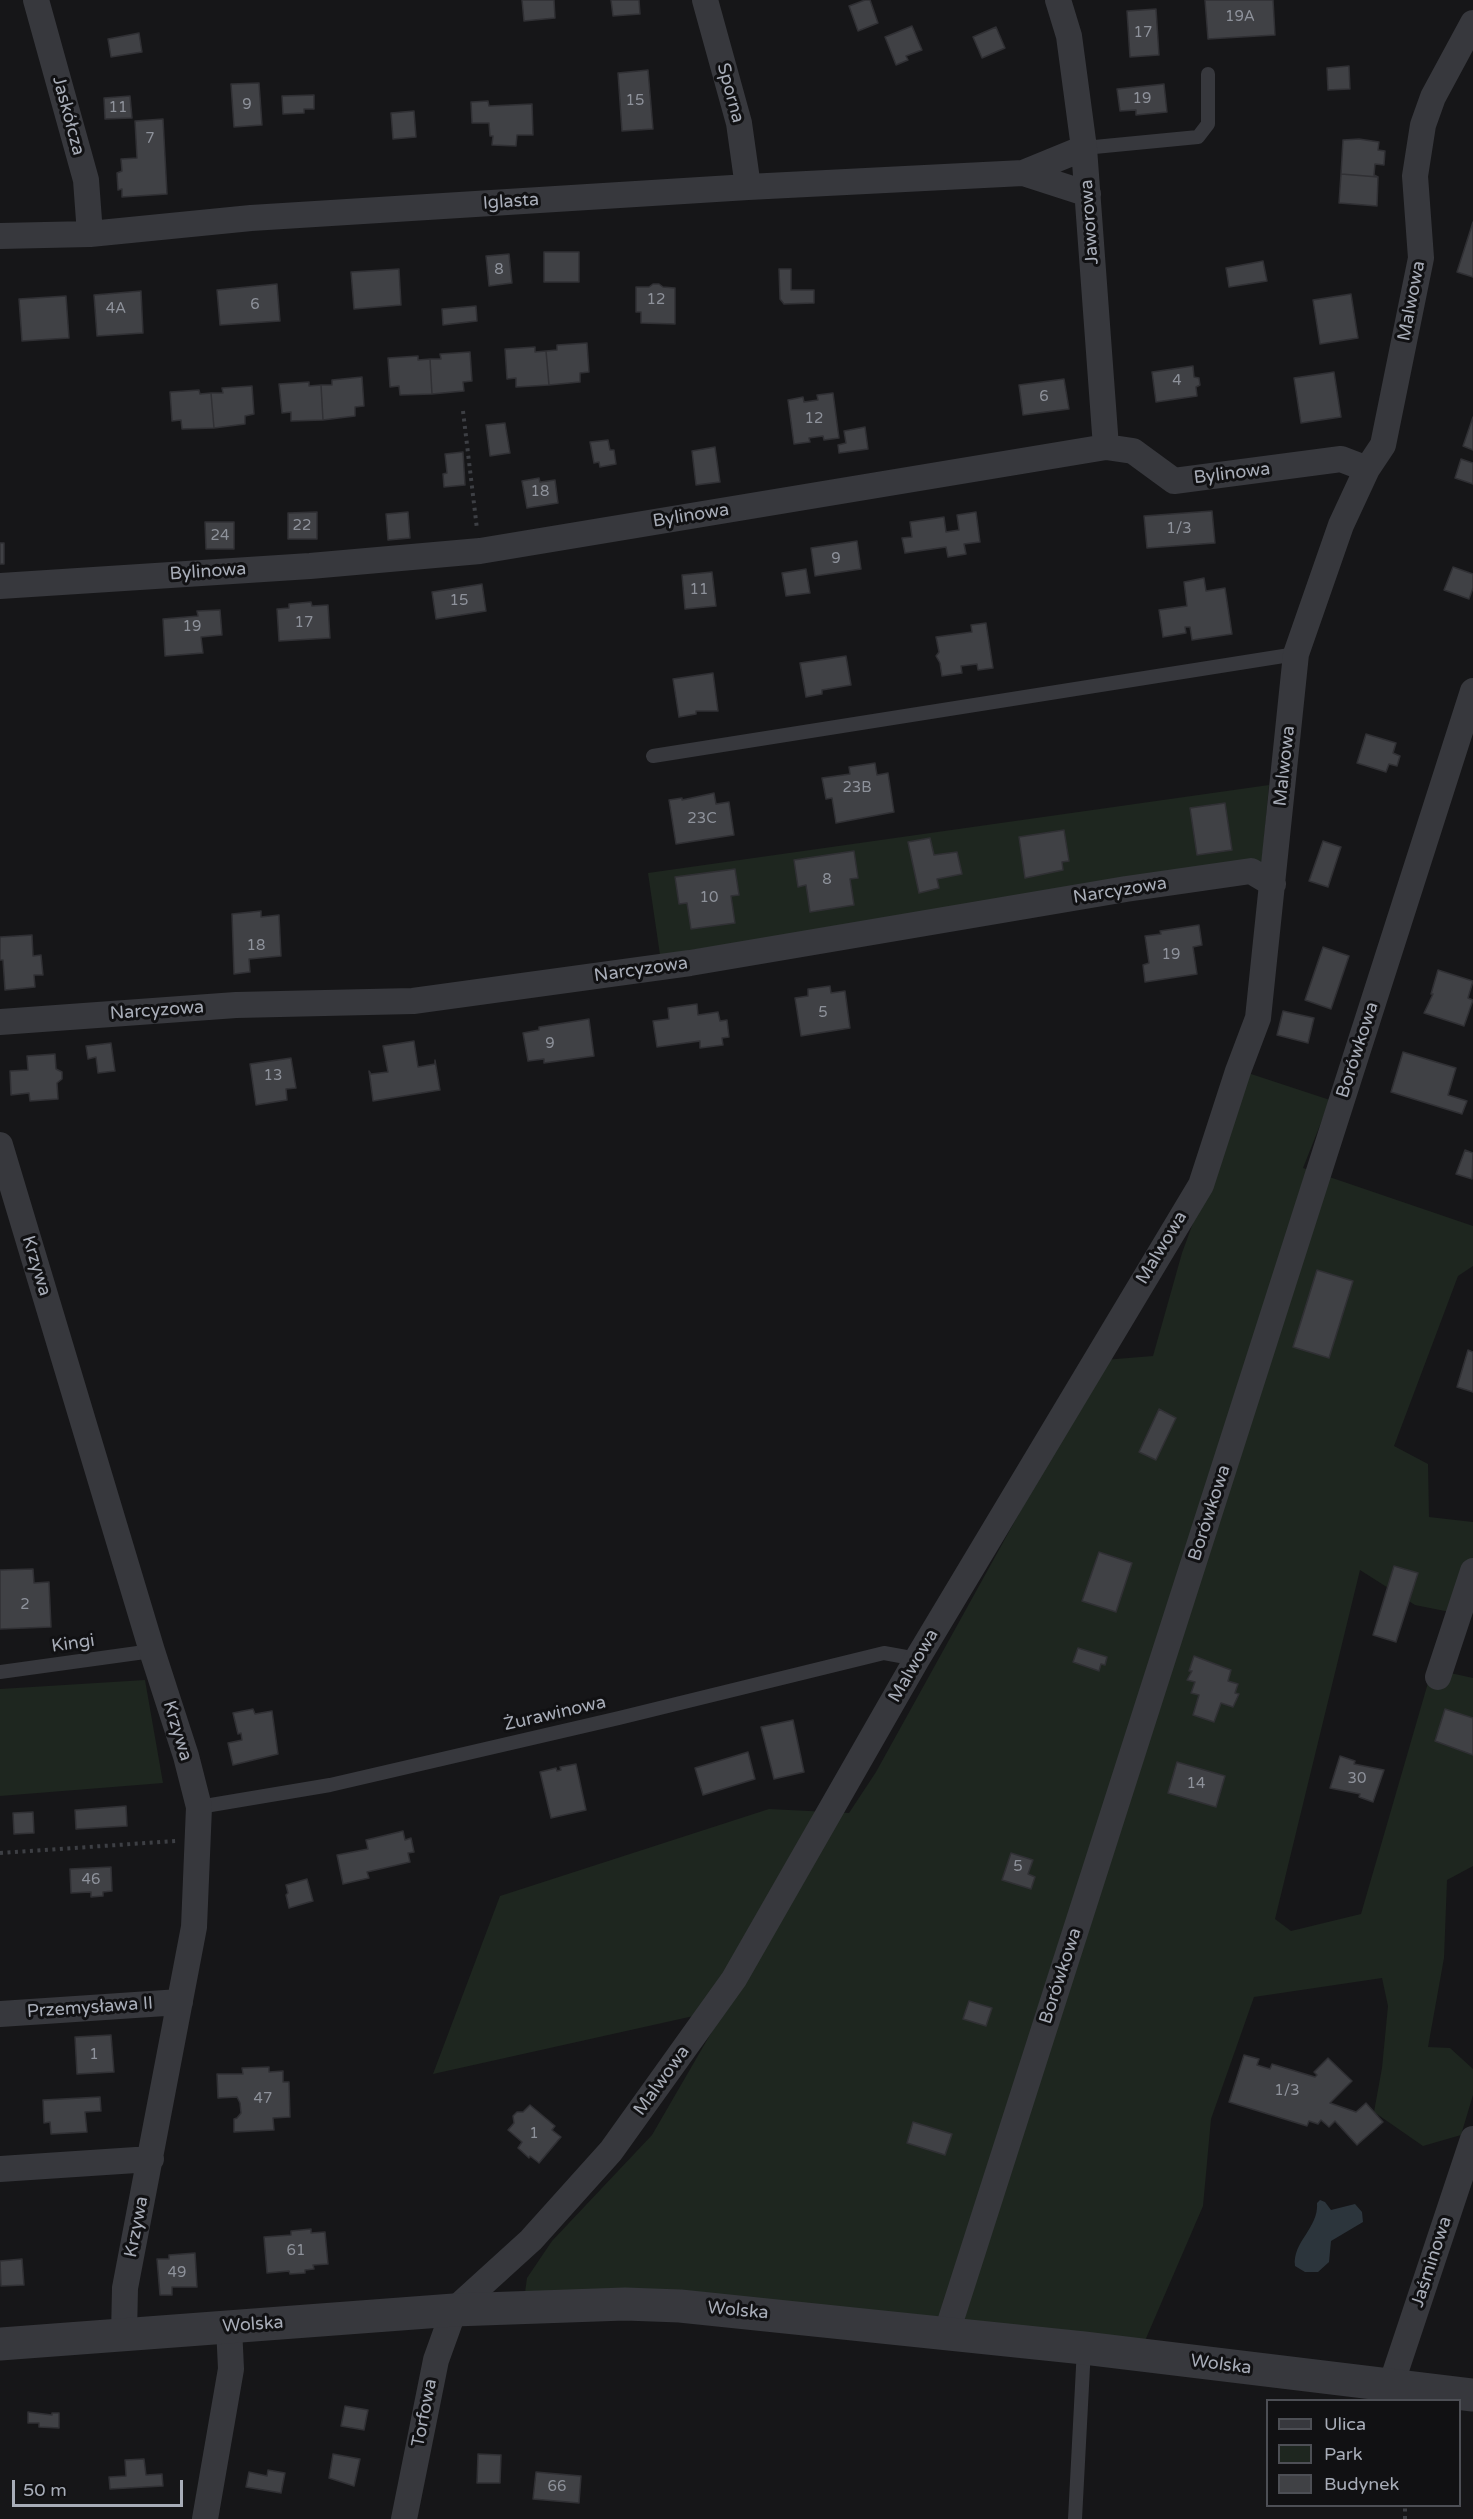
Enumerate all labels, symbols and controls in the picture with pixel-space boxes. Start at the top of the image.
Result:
house number: 19A [1225,8,1255,26]
house number: 17 [1134,24,1152,42]
street label: Sporna [712,61,748,125]
street label: Jaskółcza [47,74,89,158]
house number: 19 [1133,90,1151,108]
house number: 15 [626,92,644,110]
house number: 9 [242,96,252,114]
house number: 11 [109,99,127,117]
house number: 7 [145,130,155,148]
street label: Jaworowa [1076,179,1104,265]
street label: Iglasta [482,189,540,215]
street label: Malwowa [1394,259,1430,343]
house number: 8 [494,261,504,279]
house number: 12 [647,291,665,309]
house number: 6 [250,296,260,314]
house number: 4A [106,300,126,318]
house number: 4 [1172,372,1182,390]
house number: 6 [1039,388,1049,406]
house number: 12 [805,410,823,428]
street label: Bylinowa [1193,459,1271,489]
house number: 18 [531,483,549,501]
street label: Bylinowa [651,499,731,533]
house number: 22 [293,517,311,535]
house number: 1/3 [1166,520,1192,538]
house number: 24 [211,527,229,545]
house number: 9 [831,550,841,568]
street label: Bylinowa [169,559,247,585]
house number: 11 [690,581,708,599]
house number: 15 [450,592,468,610]
house number: 17 [295,614,313,632]
house number: 19 [183,618,201,636]
street label: Malwowa [1270,724,1300,808]
house number: 23B [842,779,872,797]
house number: 23C [687,810,717,828]
house number: 8 [822,871,832,889]
street label: Narcyzowa [1072,873,1168,909]
house number: 10 [700,889,718,907]
house number: 18 [247,937,265,955]
house number: 19 [1162,946,1180,964]
street label: Narcyzowa [593,953,689,987]
street label: Narcyzowa [109,997,205,1025]
street label: Borówkowa [1332,999,1384,1101]
house number: 5 [818,1004,828,1022]
house number: 9 [545,1035,555,1053]
house number: 13 [264,1067,282,1085]
street label: Malwowa [1132,1208,1192,1288]
street label: Krzywa [17,1233,55,1299]
street label: Borówkowa [1184,1462,1236,1564]
house number: 2 [20,1596,30,1614]
street label: Malwowa [884,1625,944,1707]
street label: Kingi [50,1630,96,1658]
street label: Żurawinowa [502,1692,608,1736]
street label: Krzywa [158,1698,196,1764]
house number: 30 [1348,1770,1366,1788]
house number: 14 [1187,1775,1205,1793]
house number: 5 [1013,1858,1023,1876]
house number: 46 [82,1871,100,1889]
street label: Borówkowa [1035,1925,1087,2027]
street label: Przemysława II [26,1993,154,2023]
street label: Malwowa [629,2042,695,2120]
house number: 1 [89,2046,99,2064]
house number: 1/3 [1274,2082,1300,2100]
house number: 47 [254,2090,272,2108]
house number: 1 [529,2125,539,2143]
street label: Krzywa [120,2195,154,2259]
street label: Jaśminowa [1407,2214,1457,2310]
house number: 61 [287,2242,305,2260]
house number: 49 [168,2264,186,2282]
street label: Wolska [707,2298,769,2324]
street label: Wolska [222,2312,284,2338]
street label: Wolska [1189,2351,1253,2379]
street label: Torfowa [408,2377,442,2449]
legend [1266,2399,1461,2507]
text: Ulica [1324,2413,1366,2435]
text: Park [1324,2443,1362,2465]
scale bar [15,2468,186,2506]
text: Budynek [1324,2473,1399,2495]
house number: 66 [548,2478,566,2496]
text: 50 m [23,2479,67,2501]

